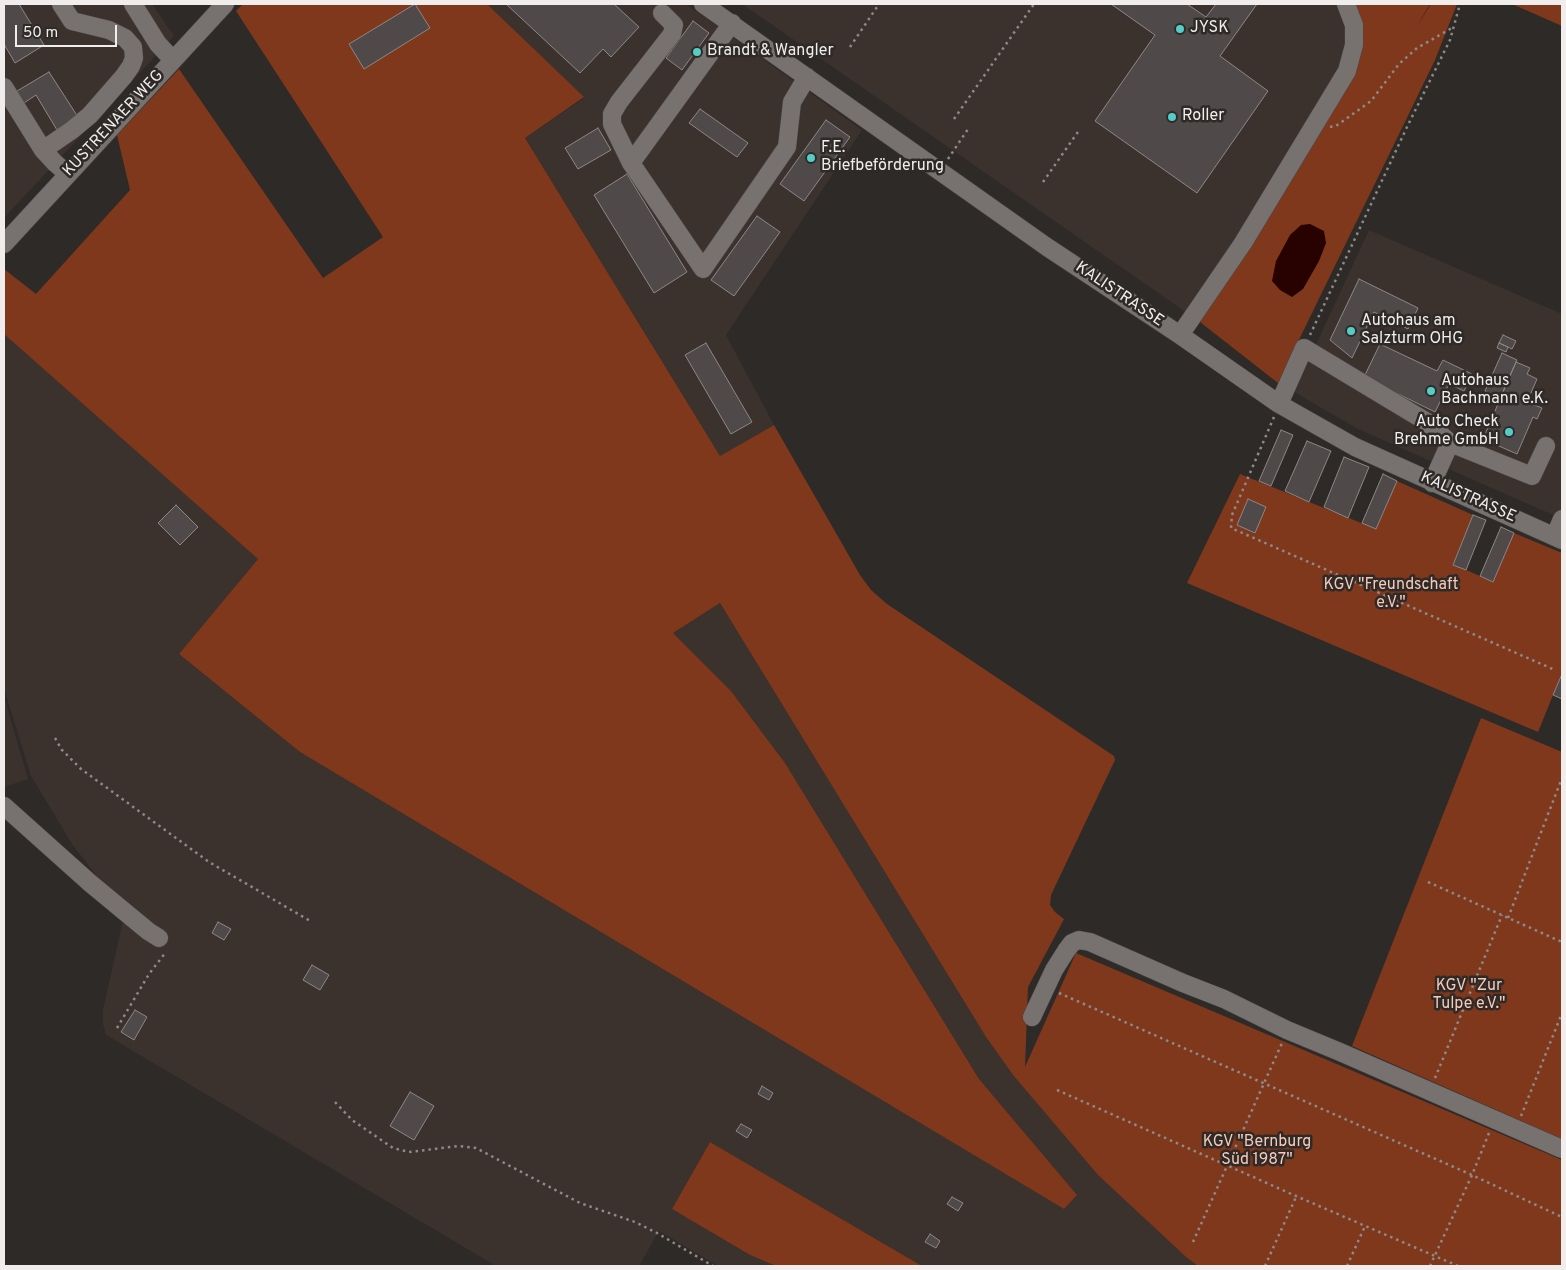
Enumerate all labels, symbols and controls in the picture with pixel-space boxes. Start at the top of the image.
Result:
scale bar [18,15,120,47]
place label: JYSK [1190,19,1229,39]
marker: JYSK [1174,23,1186,35]
text: 50 m [23,24,58,43]
place label: Brandt & Wangler [707,42,834,62]
marker: Brandt & Wangler [691,46,703,58]
street label: KUSTRENAER WEG [60,67,168,181]
place label: Roller [1182,107,1225,127]
marker: Roller [1166,111,1178,123]
place label: F.E. Briefbeförderung [821,139,944,177]
marker: F.E. Briefbeförderung [805,152,817,164]
street label: KALISTRASSE [1071,258,1167,332]
place label: Autohaus am Salzturm OHG [1361,312,1463,350]
marker: Autohaus am Salzturm OHG [1345,325,1357,337]
place label: Autohaus Bachmann e.K. [1441,372,1548,410]
marker: Autohaus Bachmann e.K. [1425,385,1437,397]
place label: Auto Check Brehme GmbH [1394,413,1499,451]
marker: Auto Check Brehme GmbH [1503,426,1515,438]
street label: KALISTRASSE [1417,468,1519,528]
park label: KGV "Freundschaft e.V." [1324,576,1458,614]
park label: KGV "Zur Tulpe e.V." [1432,977,1506,1015]
park label: KGV "Bernburg Süd 1987" [1203,1133,1311,1171]

